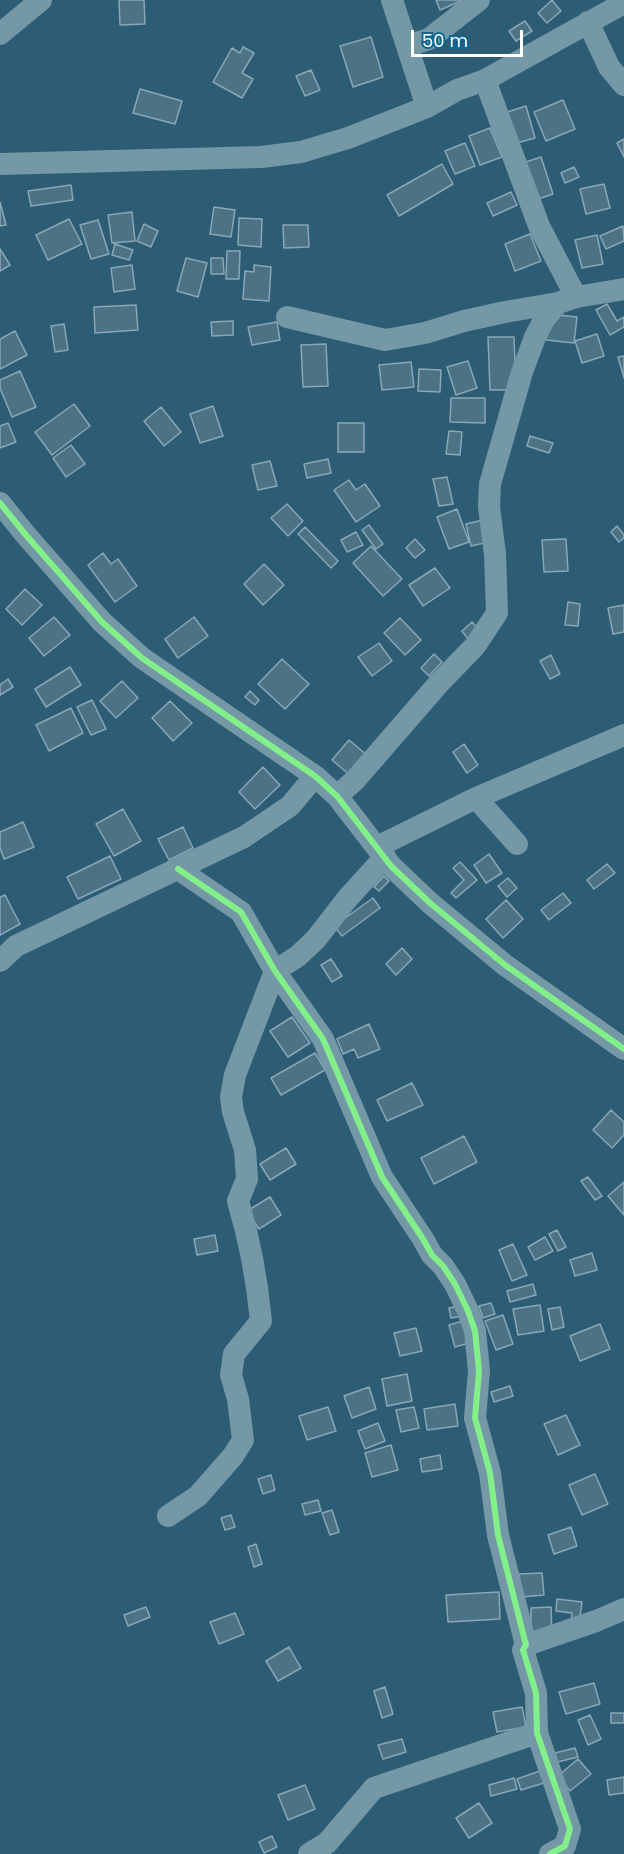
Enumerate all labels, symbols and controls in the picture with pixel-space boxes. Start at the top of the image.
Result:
scale bar [414,18,526,56]
text: 50 m [422,28,468,53]

